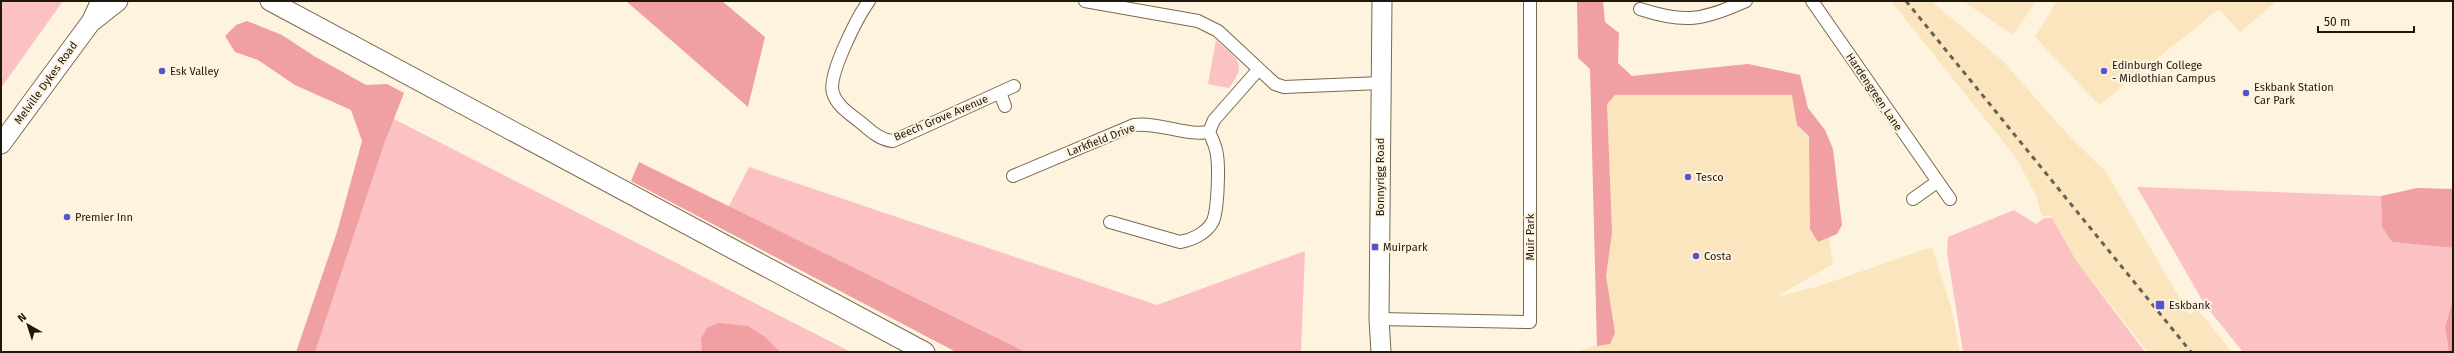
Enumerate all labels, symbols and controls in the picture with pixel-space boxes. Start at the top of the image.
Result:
scale bar [2318,8,2414,34]
text: 50 m [2324,15,2350,29]
street label: Melville Dykes Road [12,39,80,127]
street label: Hardengreen Lane [1843,51,1905,133]
place label: Edinburgh College - Midlothian Campus [2112,59,2216,85]
place label: Esk Valley [170,65,219,78]
marker: Esk Valley [157,66,167,76]
marker: Edinburgh College - Midlothian Campus [2099,66,2109,76]
place label: Eskbank Station Car Park [2254,81,2334,107]
marker: Eskbank Station Car Park [2241,88,2251,98]
street label: Beech Grove Avenue [892,92,990,144]
street label: Larkfield Drive [1065,121,1137,159]
street label: Bonnyrigg Road [1374,138,1387,216]
place label: Tesco [1696,171,1724,184]
marker: Tesco [1683,172,1693,182]
place label: Premier Inn [75,211,133,224]
marker: Premier Inn [62,212,72,222]
street label: Muir Park [1524,213,1537,260]
place label: Muirpark [1383,241,1428,254]
marker: Muirpark [1370,242,1380,252]
place label: Costa [1704,250,1731,263]
marker: Costa [1691,251,1701,261]
marker: Eskbank [2154,299,2166,311]
place label: Eskbank [2169,299,2210,312]
north arrow [8,305,48,345]
text: N [15,310,29,325]

